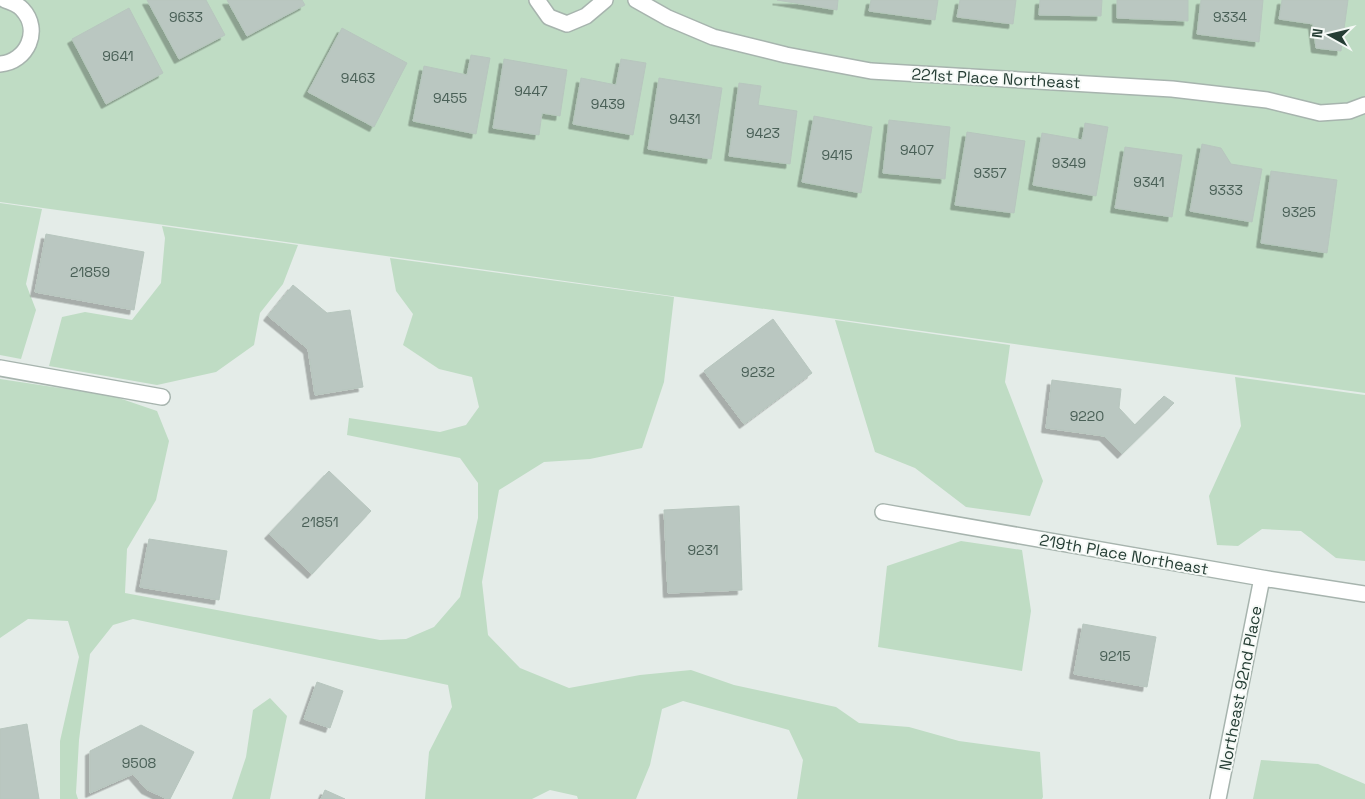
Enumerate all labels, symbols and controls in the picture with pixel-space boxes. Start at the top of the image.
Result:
house number: 9633 [169,8,203,26]
house number: 9334 [1213,8,1247,26]
north arrow [1305,10,1355,60]
text: N [1308,27,1327,39]
house number: 9641 [102,47,134,65]
street label: 221st Place Northeast [911,64,1081,93]
house number: 9463 [341,69,375,87]
house number: 9447 [514,82,548,100]
house number: 9455 [433,89,467,107]
house number: 9439 [591,95,625,113]
house number: 9431 [669,110,701,128]
house number: 9423 [746,124,780,142]
house number: 9407 [900,141,934,159]
house number: 9415 [821,146,853,164]
house number: 9349 [1052,154,1086,172]
house number: 9357 [973,164,1007,182]
house number: 9341 [1133,173,1165,191]
house number: 9333 [1209,181,1243,199]
house number: 9325 [1282,203,1316,221]
house number: 21859 [70,263,110,281]
house number: 9232 [741,363,775,381]
house number: 9220 [1070,407,1104,425]
house number: 21851 [301,513,339,531]
street label: 219th Place Northeast [1038,529,1210,580]
house number: 9231 [687,541,719,559]
street label: Northeast 92nd Place [1214,604,1267,772]
house number: 9215 [1099,647,1131,665]
house number: 9508 [122,754,157,772]

